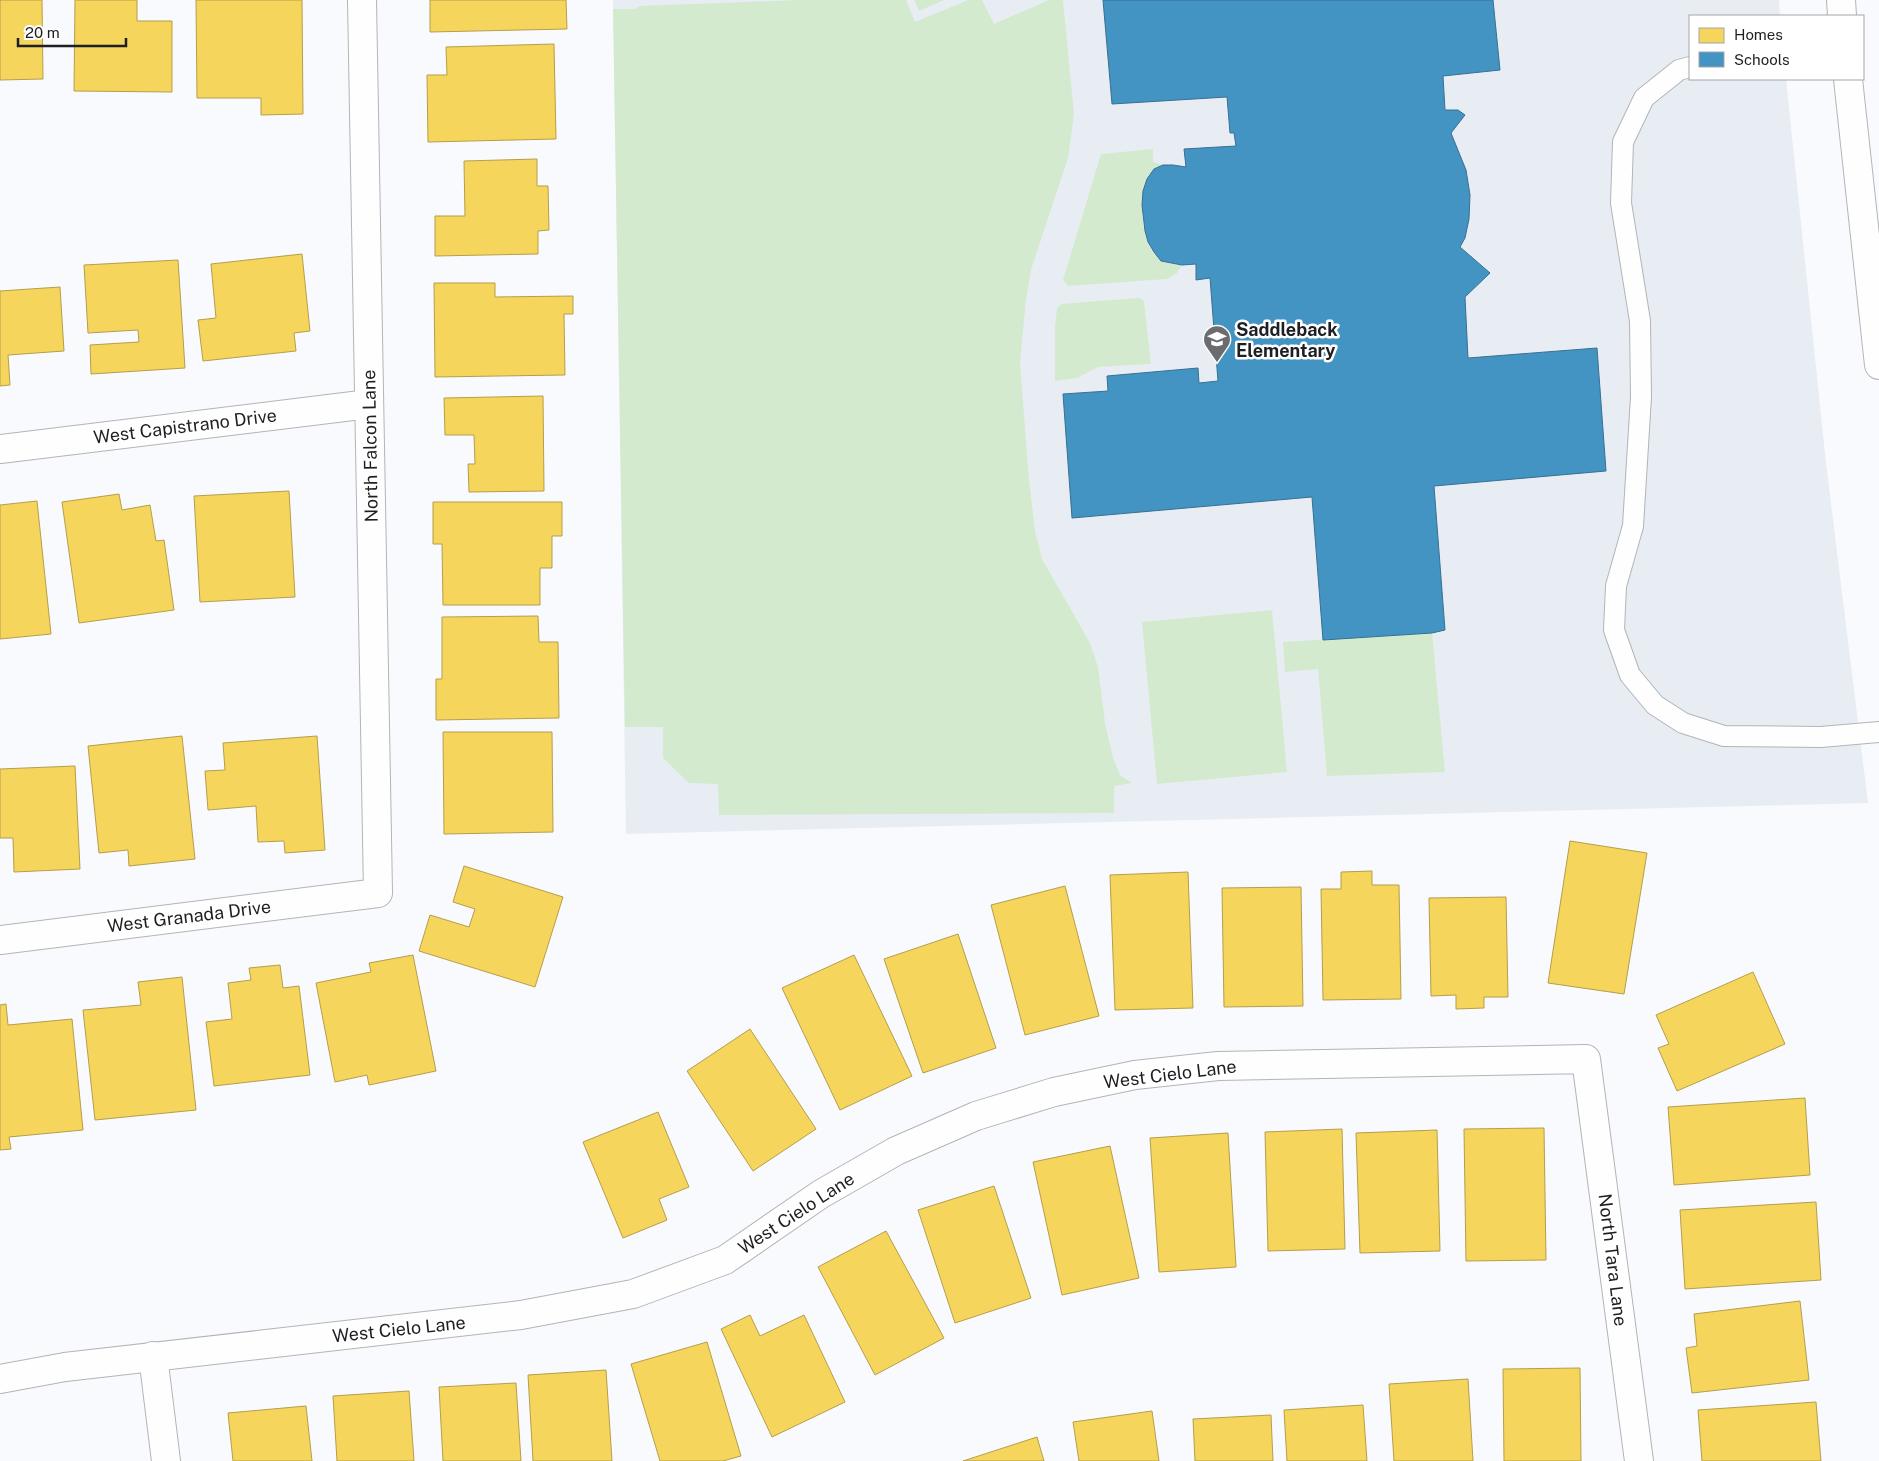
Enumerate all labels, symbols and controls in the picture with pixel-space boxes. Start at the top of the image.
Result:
scale bar [18,15,125,47]
legend [1689,15,1864,80]
text: 20 m [25,24,60,41]
text: Homes [1734,26,1783,43]
text: Schools [1734,51,1790,68]
place label: Saddleback Elementary [1236,319,1338,361]
school or university icon: Saddleback Elementary [1202,324,1232,363]
street label: North Falcon Lane [358,369,382,523]
street label: West Capistrano Drive [92,404,278,448]
street label: West Granada Drive [106,896,272,936]
street label: West Cielo Lane [1102,1055,1238,1093]
street label: West Cielo Lane [734,1168,858,1258]
street label: North Tara Lane [1594,1193,1632,1327]
street label: West Cielo Lane [331,1312,467,1346]

